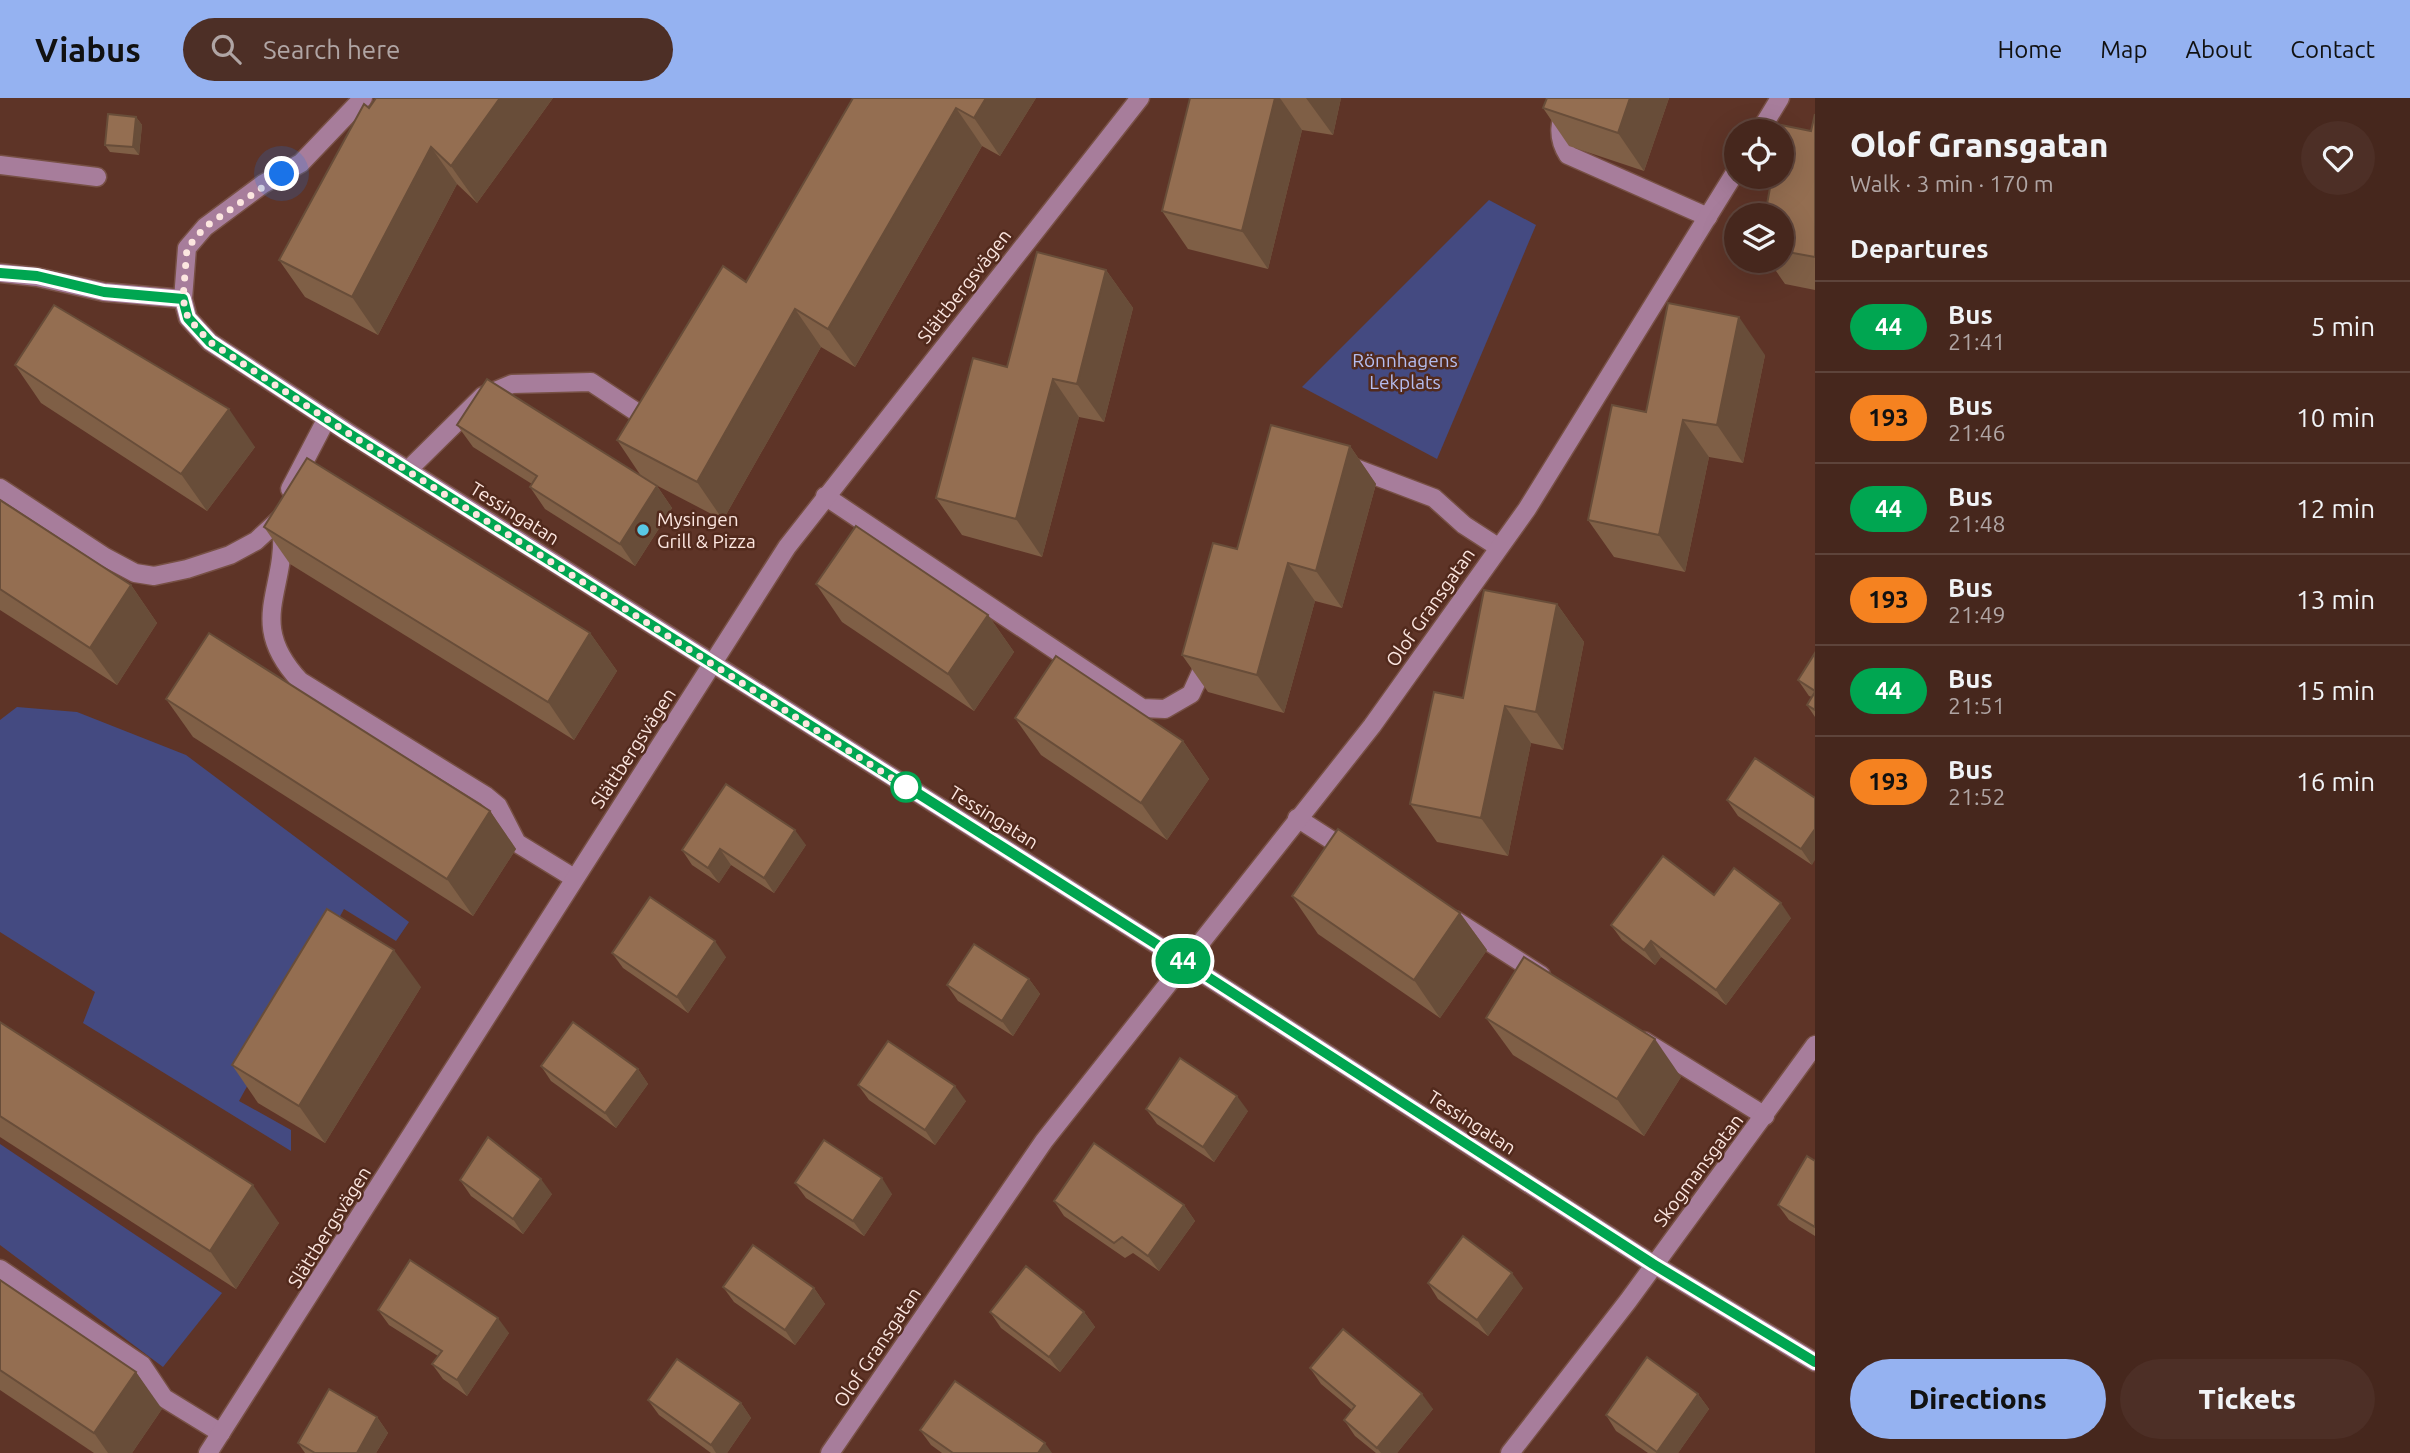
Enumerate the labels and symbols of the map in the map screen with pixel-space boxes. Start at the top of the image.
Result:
your location [264,156,299,191]
street label: Slättbergsvägen [913,224,1015,348]
park label: Rönnhagens Lekplats [1352,349,1458,393]
street label: Tessingatan [466,477,564,549]
place label: Mysingen Grill & Pizza [657,508,756,552]
marker: Mysingen Grill & Pizza [635,522,651,538]
street label: Olof Gransgatan [1381,543,1479,671]
street label: Slättbergsvägen [586,684,680,812]
unlabelled marker [891,772,921,802]
street label: Tessingatan [945,781,1043,853]
line badge: 44 [1152,938,1214,984]
street label: Tessingatan [1424,1085,1520,1159]
street label: Skogmansgatan [1649,1109,1747,1231]
street label: Slättbergsvägen [283,1162,375,1292]
street label: Olof Gransgatan [829,1283,925,1411]

